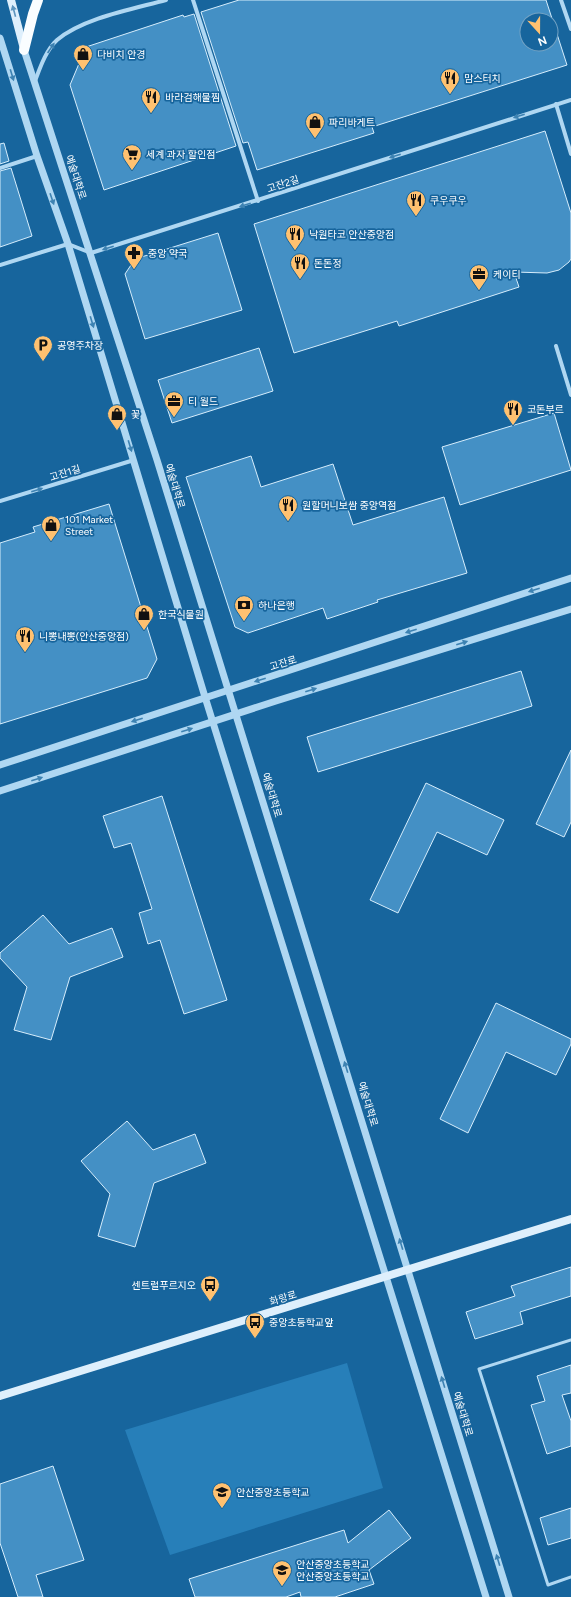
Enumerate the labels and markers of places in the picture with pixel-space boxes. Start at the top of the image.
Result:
shop icon: 다비치 안경 [72,43,94,71]
place label: 다비치 안경 [97,48,145,61]
restaurant icon: 맘스터치 [439,67,461,95]
place label: 맘스터치 [464,72,501,85]
restaurant icon: 바라검해물찜 [140,86,162,114]
place label: 바라검해물찜 [165,91,220,104]
shop icon: 파리바게트 [304,111,326,139]
place label: 파리바게트 [329,116,375,129]
supermarket icon: 세계 과자 할인점 [121,143,143,171]
place label: 세계 과자 할인점 [146,148,215,161]
restaurant icon: 쿠우쿠우 [405,189,427,217]
place label: 쿠우쿠우 [430,194,467,207]
restaurant icon: 낙원타코 안산중앙점 [284,223,306,251]
place label: 낙원타코 안산중앙점 [309,228,394,241]
pharmacy icon: 중앙 약국 [123,242,145,270]
place label: 중앙 약국 [148,247,187,260]
restaurant icon: 돈돈정 [289,252,311,280]
place label: 돈돈정 [314,257,342,270]
office icon: 케이티 [468,263,490,291]
place label: 케이티 [493,268,521,281]
parking icon: 공영주차장 [32,334,54,362]
place label: 공영주차장 [57,339,103,352]
office icon: 티 월드 [163,390,185,418]
place label: 티 월드 [188,395,218,408]
restaurant icon: 코돈부르 [502,398,524,426]
shop icon: 꽃 [106,403,128,431]
place label: 코돈부르 [527,403,564,416]
place label: 꽃 [131,408,140,421]
restaurant icon: 원할머니보쌈 중앙역점 [277,494,299,522]
place label: 원할머니보쌈 중앙역점 [302,499,396,512]
place label: 101 Market Street [65,513,113,538]
shop icon: 101 Market Street [40,514,62,542]
bank icon: 하나은행 [233,594,255,622]
place label: 하나은행 [258,599,295,612]
shop icon: 한국식물원 [133,603,155,631]
place label: 한국식물원 [158,608,204,621]
restaurant icon: 니뽕내뽕(안산중앙점) [14,625,36,653]
place label: 니뽕내뽕(안산중앙점) [39,630,129,643]
bus stop icon: 센트럴푸르지오 [199,1274,221,1302]
place label: 센트럴푸르지오 [132,1279,196,1292]
bus stop icon: 중앙초등학교앞 [244,1311,266,1339]
place label: 중앙초등학교앞 [269,1316,333,1329]
school or university icon: 안산중앙초등학교 [211,1481,233,1509]
place label: 안산중앙초등학교 [236,1486,310,1499]
place label: 안산중앙초등학교 안산중앙초등학교 [296,1558,370,1583]
school or university icon: 안산중앙초등학교 안산중앙초등학교 [271,1559,293,1587]

